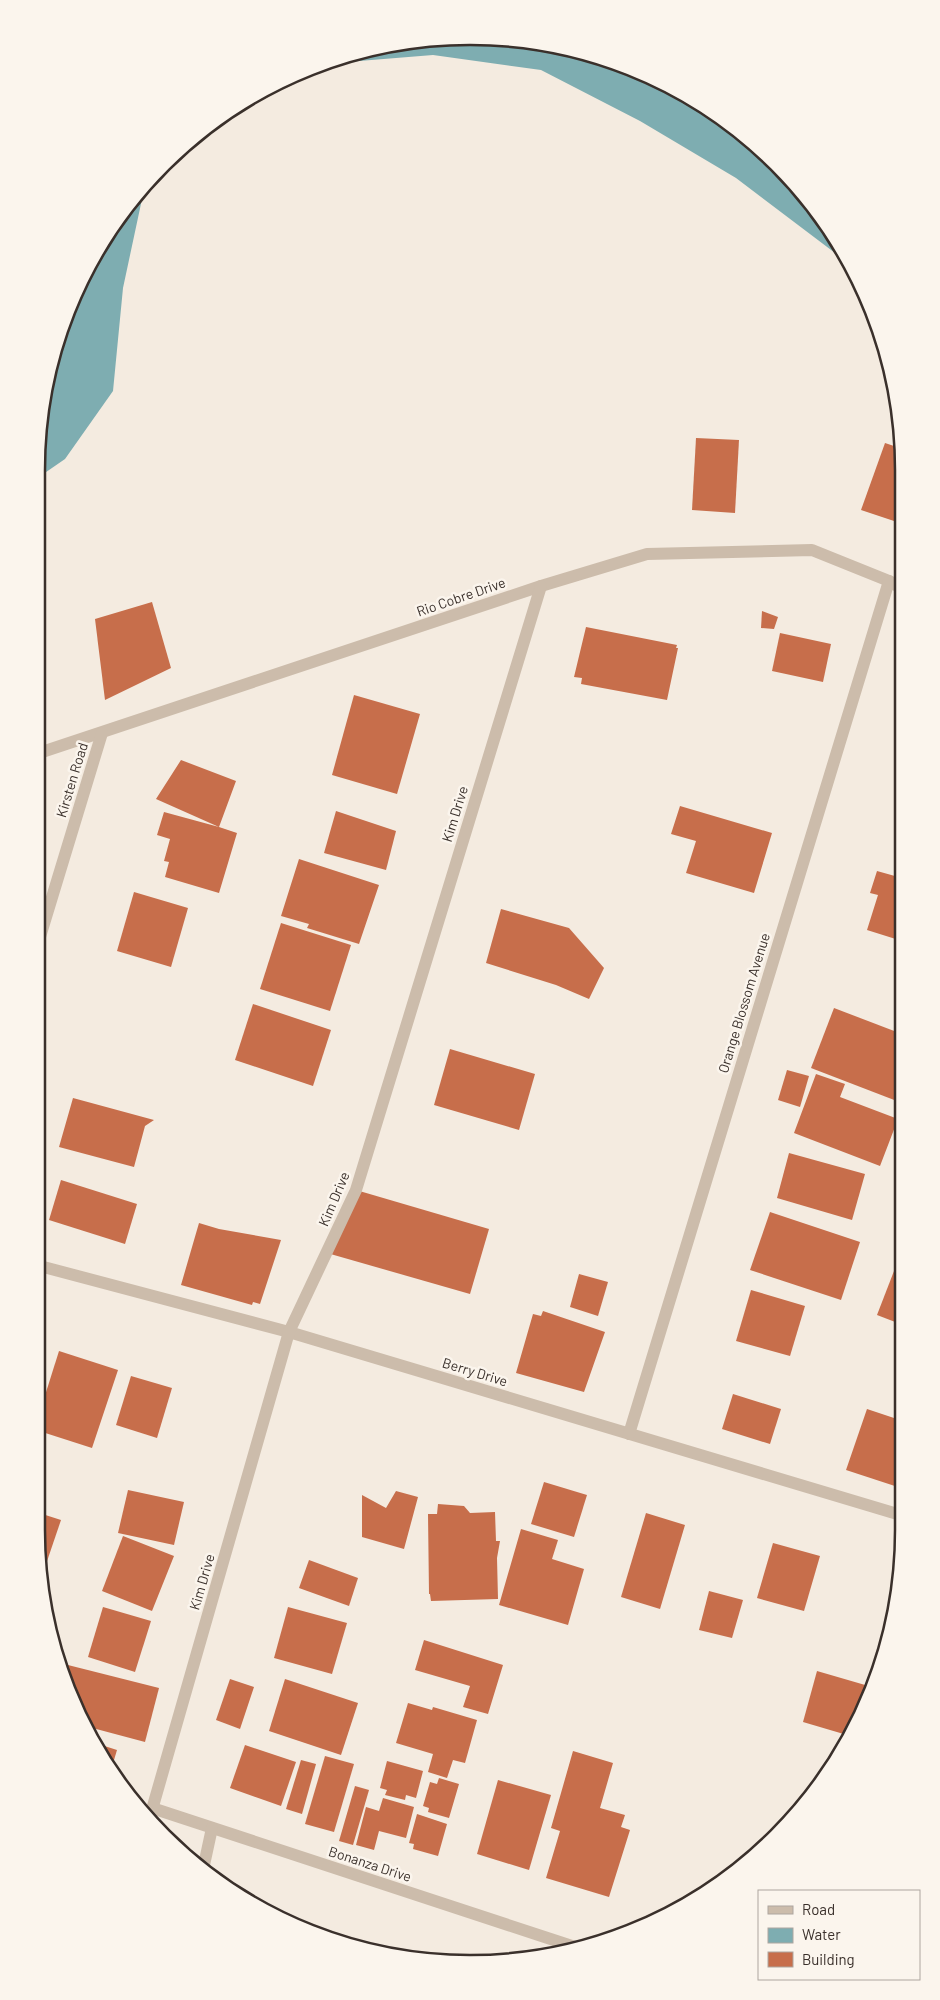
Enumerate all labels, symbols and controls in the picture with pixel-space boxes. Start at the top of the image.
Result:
street label: Rio Cobre Drive [414,573,507,620]
street label: Kirsten Road [52,740,91,819]
street label: Kim Drive [438,784,471,844]
street label: Orange Blossom Avenue [714,931,773,1075]
street label: Kim Drive [314,1169,353,1229]
street label: Berry Drive [440,1354,510,1389]
street label: Kim Drive [185,1552,218,1612]
street label: Bonanza Drive [327,1842,414,1885]
legend [758,1890,920,1980]
text: Road [802,1900,835,1918]
text: Water [802,1925,841,1943]
text: Building [802,1950,855,1968]

